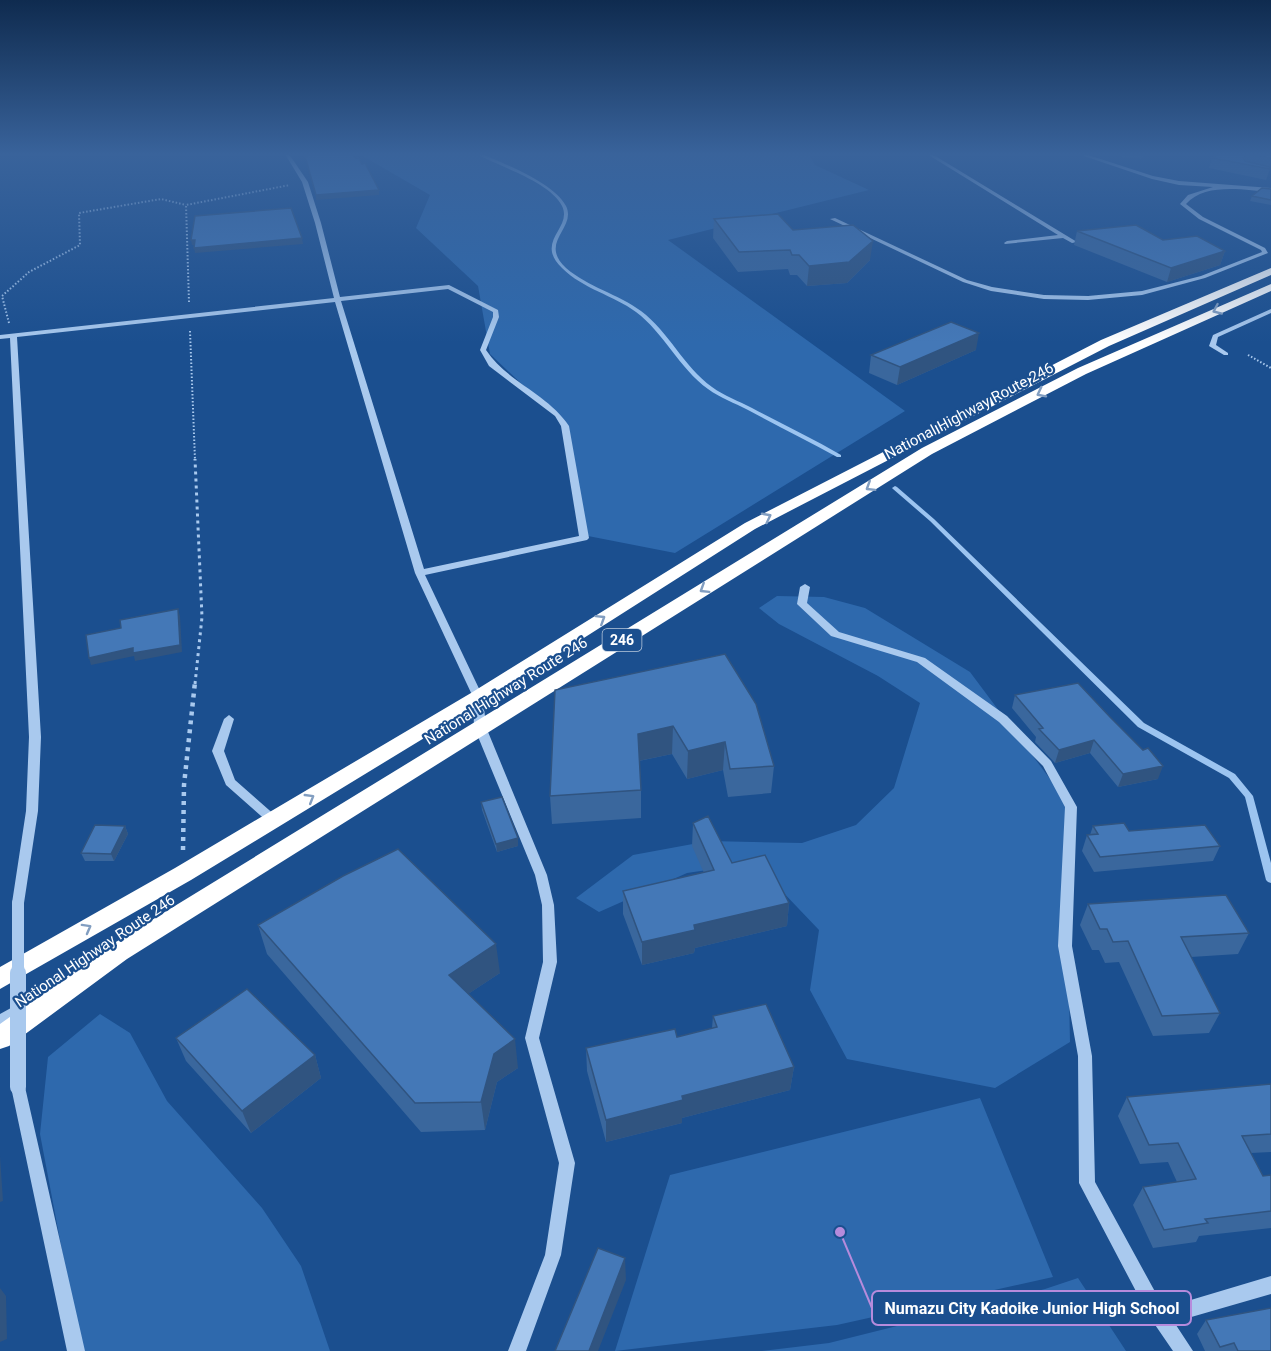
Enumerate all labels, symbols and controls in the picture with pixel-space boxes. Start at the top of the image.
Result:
one-way arrow [1212,302,1223,314]
street label: National Highway Route 246 [881,359,1057,463]
one-way arrow [1036,385,1047,397]
one-way arrow [866,479,876,491]
one-way arrow [761,513,772,524]
one-way arrow [700,582,710,594]
one-way arrow [595,615,605,627]
road number: 246 [602,629,642,651]
street label: National Highway Route 246 [421,633,591,749]
one-way arrow [304,794,314,806]
street label: National Highway Route 246 [12,891,178,1011]
one-way arrow [81,924,91,935]
callout: Numazu City Kadoike Junior High School [872,1291,1191,1325]
text: Numazu City Kadoike Junior High School [885,1299,1179,1318]

